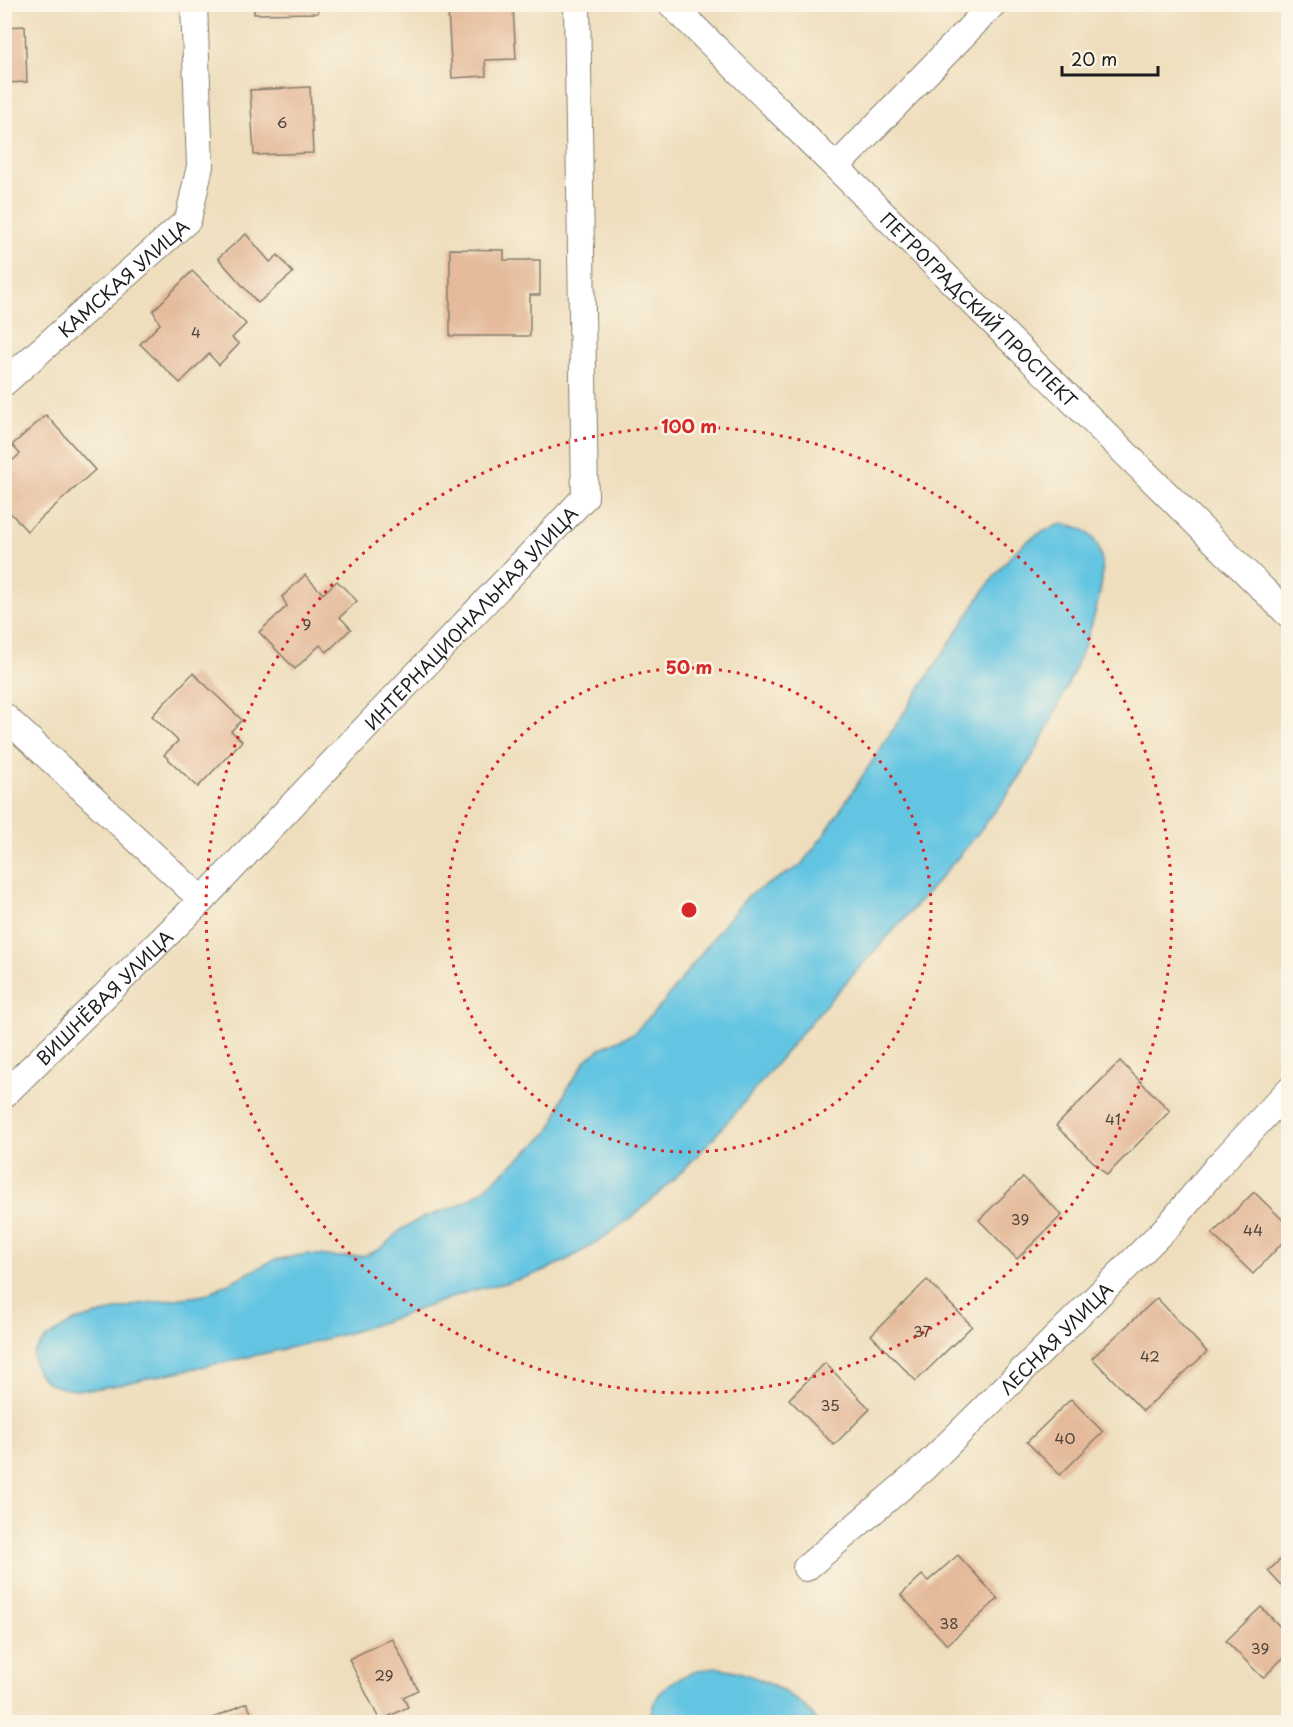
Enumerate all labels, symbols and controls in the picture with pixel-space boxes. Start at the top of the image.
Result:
scale bar [1062,39,1158,77]
text: 20 m [1071,45,1117,72]
house number: 6 [277,110,287,133]
street label: ПЕТРОГРАДСКИЙ ПРОСПЕКТ [875,205,1085,413]
street label: КАМСКАЯ УЛИЦА [52,212,195,343]
house number: 4 [191,320,201,343]
text: 100 m [661,412,717,439]
street label: ИНТЕРНАЦИОНАЛЬНАЯ УЛИЦА [358,500,584,735]
house number: 9 [303,612,311,635]
text: 50 m [666,653,712,680]
centre of rings [679,900,699,920]
street label: ВИШНЁВАЯ УЛИЦА [29,923,179,1071]
house number: 41 [1105,1107,1121,1130]
house number: 39 [1011,1207,1029,1230]
house number: 44 [1243,1218,1263,1241]
street label: ЛЕСНАЯ УЛИЦА [993,1275,1118,1400]
house number: 37 [913,1319,931,1342]
house number: 42 [1140,1344,1160,1367]
house number: 35 [820,1393,840,1416]
house number: 40 [1055,1426,1075,1449]
house number: 38 [939,1611,959,1634]
house number: 39 [1251,1636,1269,1659]
house number: 29 [374,1663,394,1686]

